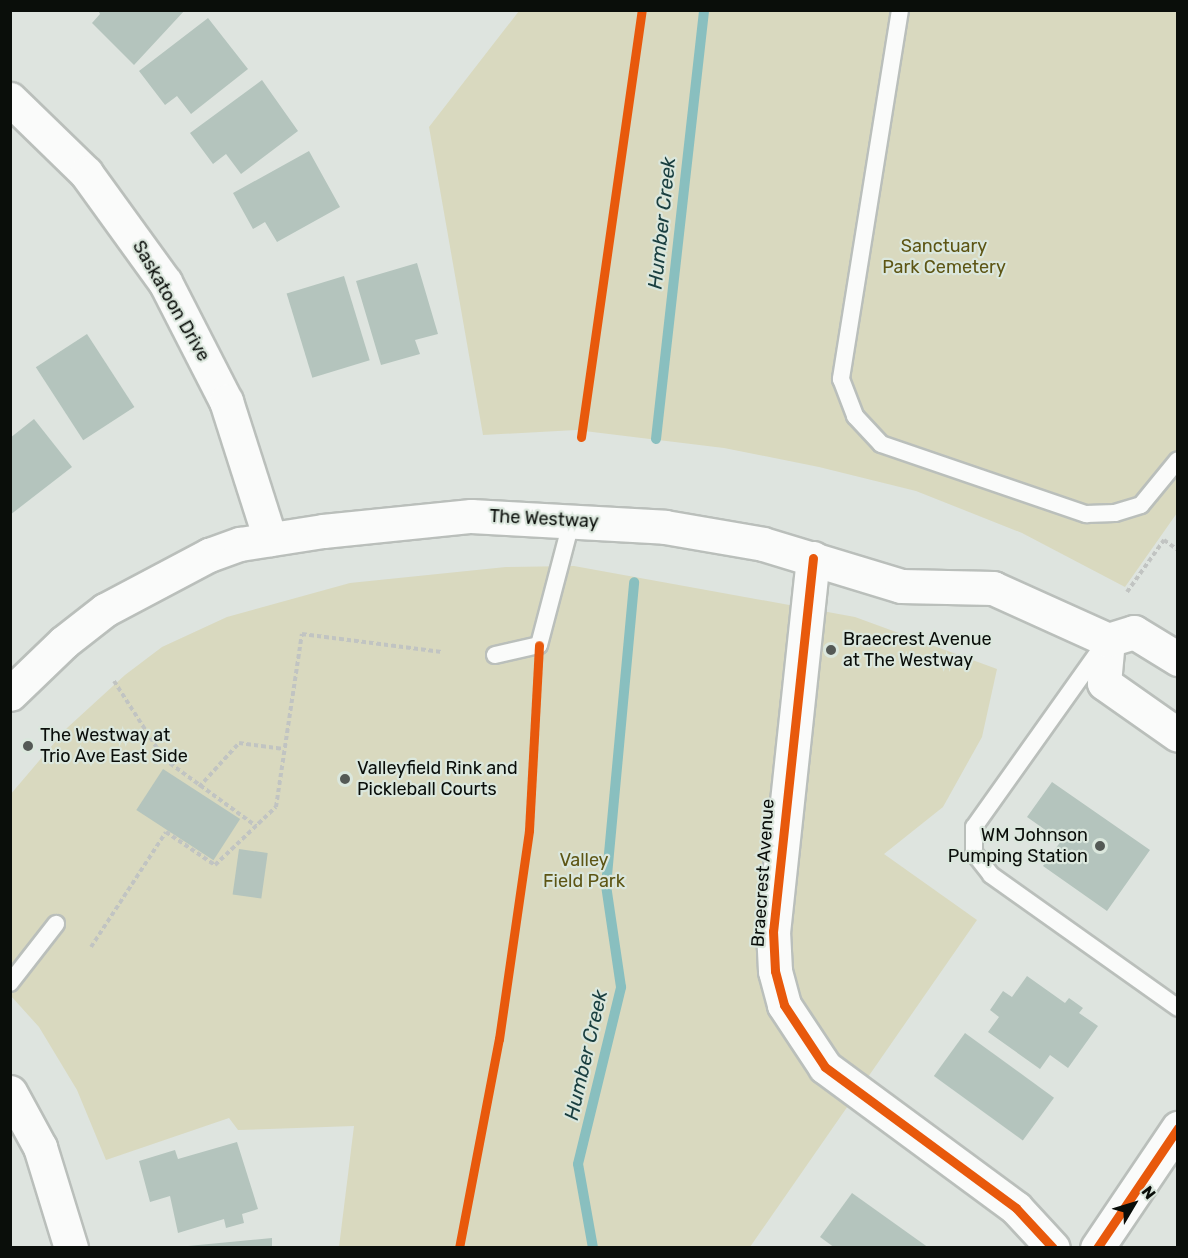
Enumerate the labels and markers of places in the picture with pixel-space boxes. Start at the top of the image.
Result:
place label: Braecrest Avenue at The Westway [843,629,992,672]
marker: Braecrest Avenue at The Westway [824,643,838,657]
place label: The Westway at Trio Ave East Side [40,725,188,768]
marker: The Westway at Trio Ave East Side [21,739,35,753]
place label: Valleyfield Rink and Pickleball Courts [357,758,518,800]
marker: Valleyfield Rink and Pickleball Courts [338,772,352,786]
place label: WM Johnson Pumping Station [948,825,1088,868]
marker: WM Johnson Pumping Station [1093,839,1107,853]

